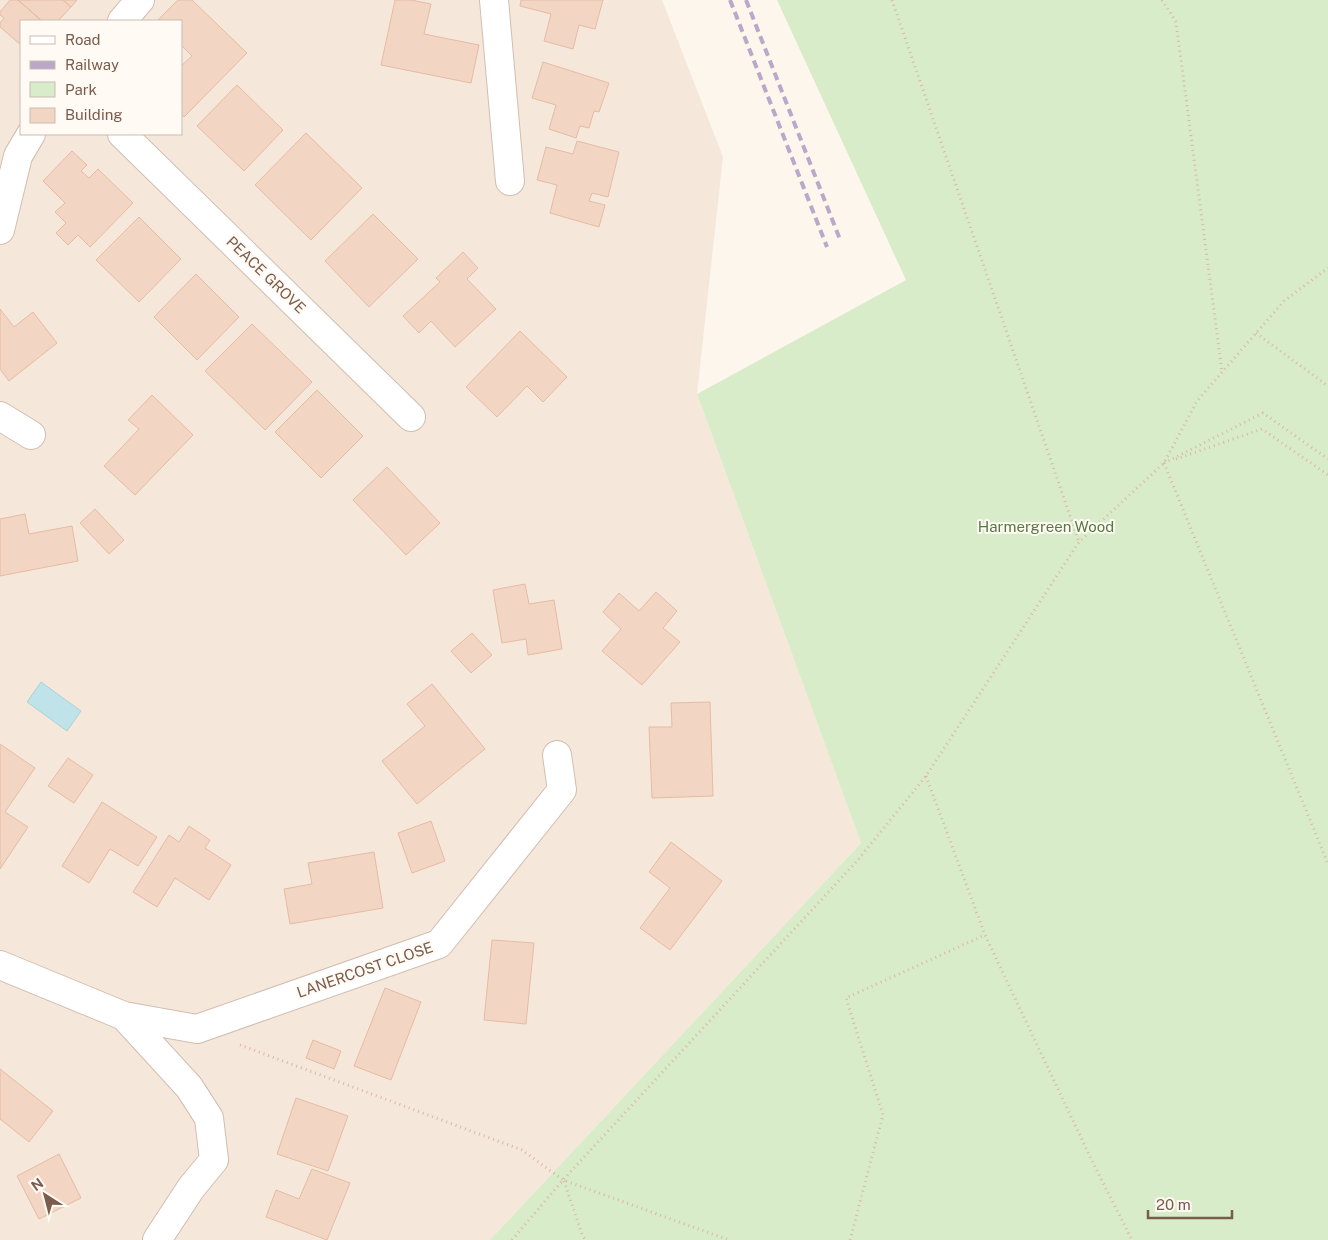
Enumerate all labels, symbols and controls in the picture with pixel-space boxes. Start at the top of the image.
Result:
legend [20,20,182,135]
text: Road [65,31,101,48]
text: Railway [65,56,119,73]
text: Park [65,81,97,98]
text: Building [65,106,123,123]
street label: PEACE GROVE [223,233,309,317]
park label: Harmergreen Wood [978,518,1114,535]
street label: LANERCOST CLOSE [295,938,435,1001]
north arrow [20,1170,70,1220]
text: N [28,1175,46,1194]
scale bar [1148,1188,1232,1220]
text: 20 m [1156,1196,1191,1213]

